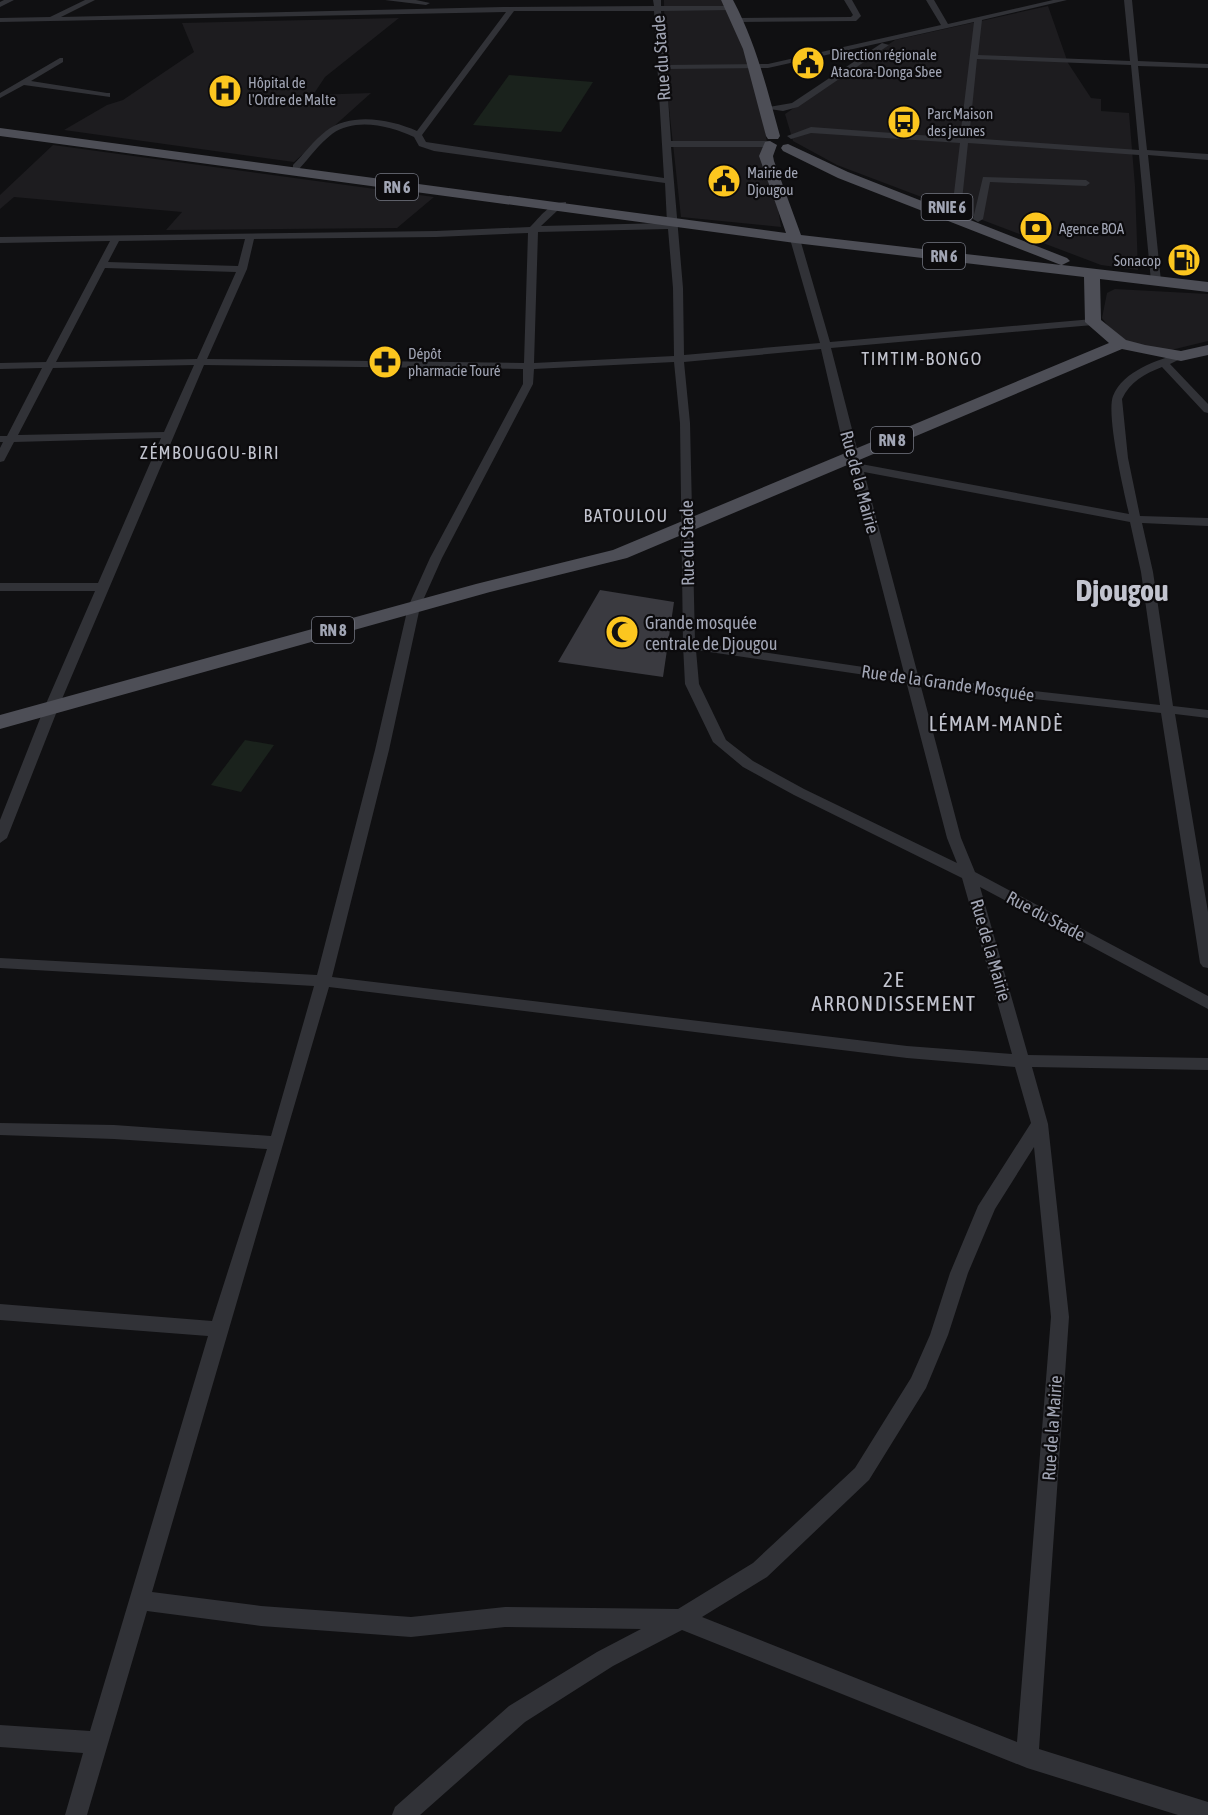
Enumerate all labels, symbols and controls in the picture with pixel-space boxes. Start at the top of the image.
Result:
street label: Rue du Stade [648,14,674,102]
public building icon: Direction régionale Atacora-Donga Sbee [790,45,826,81]
place label: Direction régionale Atacora-Donga Sbee [831,46,942,80]
hospital icon: Hôpital de l'Ordre de Malte [207,73,243,109]
place label: Hôpital de l'Ordre de Malte [248,74,336,108]
bus stop icon: Parc Maison des jeunes [886,104,922,140]
place label: Parc Maison des jeunes [927,105,993,139]
public building icon: Mairie de Djougou [706,163,742,199]
place label: Mairie de Djougou [747,164,798,198]
road number: RN 6 [376,174,418,200]
road number: RNIE 6 [922,194,972,220]
bank icon: Agence BOA [1018,210,1054,246]
place label: Agence BOA [1059,220,1125,237]
fuel station icon: Sonacop [1166,242,1202,278]
road number: RN 6 [923,243,965,269]
place label: Sonacop [1114,252,1161,269]
pharmacy icon: Dépôt pharmacie Touré [367,344,403,380]
place label: Dépôt pharmacie Touré [408,345,501,379]
district label: TIMTIM-BONGO [861,348,983,369]
road number: RN 8 [871,427,913,453]
street label: Rue de la Mairie [836,428,884,536]
district label: ZÉMBOUGOU-BIRI [140,442,280,463]
street label: Rue du Stade [676,500,698,586]
district label: BATOULOU [583,505,669,526]
district label: Djougou [1075,573,1169,607]
place label: Grande mosquée centrale de Djougou [645,612,777,654]
mosque icon: Grande mosquée centrale de Djougou [604,614,640,650]
road number: RN 8 [312,617,354,643]
street label: Rue de la Grande Mosquée [860,660,1036,706]
district label: LÉMAM-MANDÈ [929,711,1063,735]
street label: Rue du Stade [1003,887,1089,945]
street label: Rue de la Mairie [966,896,1016,1004]
district label: 2E ARRONDISSEMENT [811,967,977,1015]
street label: Rue de la Mairie [1038,1375,1066,1481]

